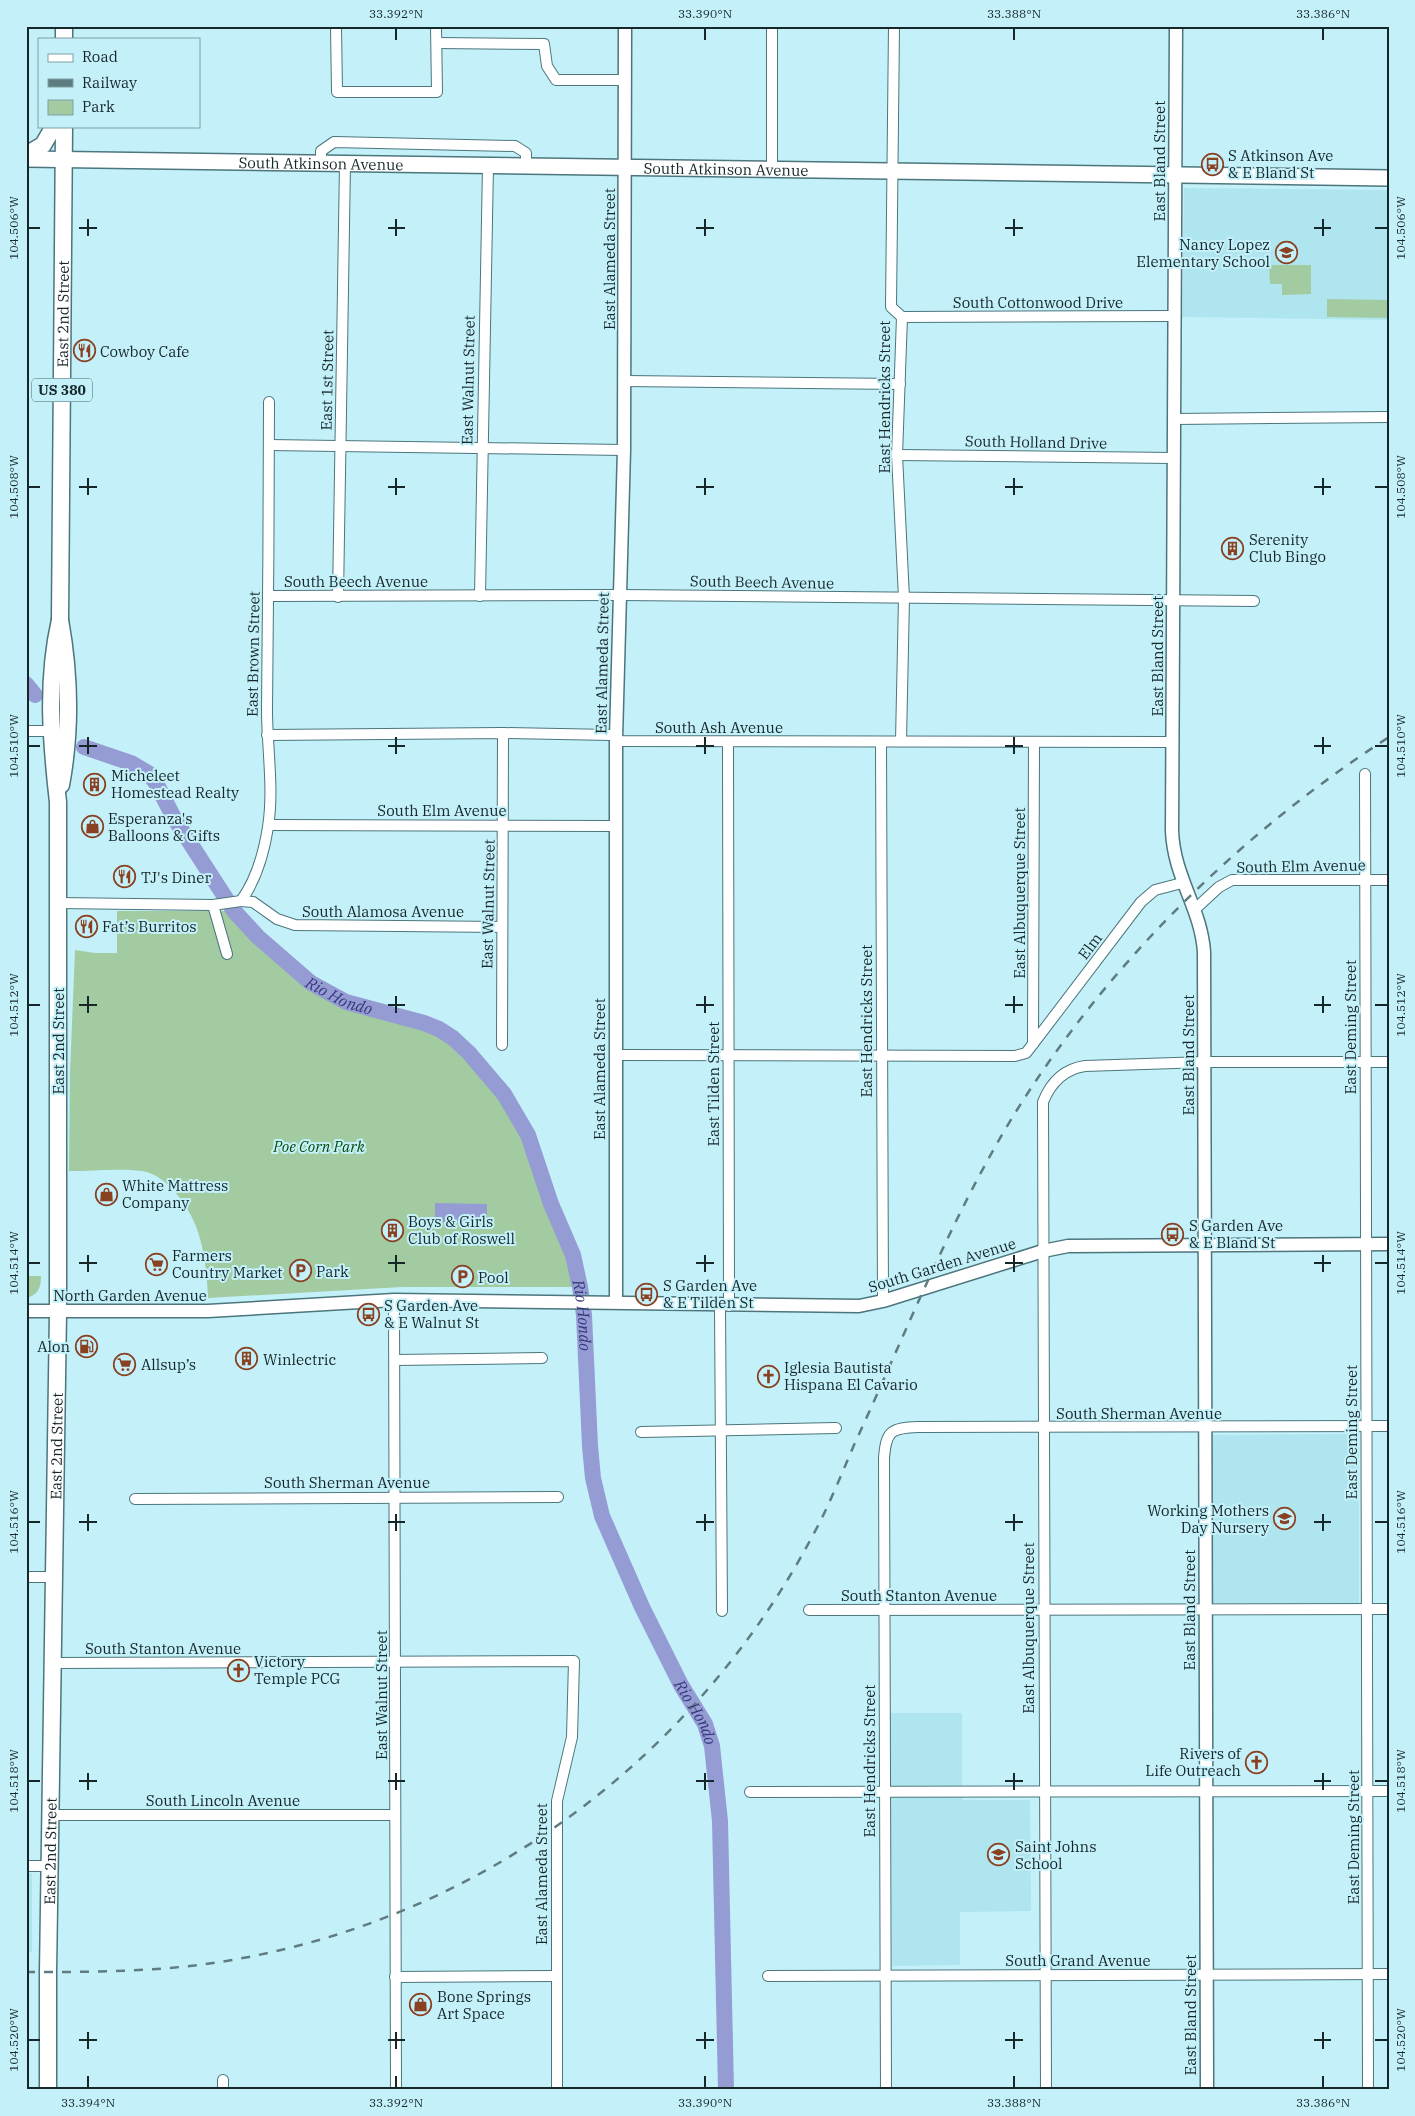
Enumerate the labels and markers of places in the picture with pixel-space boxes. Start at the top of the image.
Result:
place label: S Atkinson Ave & E Bland St [1228,146,1333,182]
bus stop icon: S Atkinson Ave & E Bland St [1200,152,1224,176]
place label: Nancy Lopez Elementary School [1136,235,1270,271]
school or university icon: Nancy Lopez Elementary School [1274,241,1298,265]
restaurant icon: Cowboy Cafe [72,339,96,363]
place label: Cowboy Cafe [100,342,189,361]
place label: Serenity Club Bingo [1249,530,1326,566]
building icon: Serenity Club Bingo [1221,536,1245,560]
place label: Micheleet Homestead Realty [111,766,239,802]
building icon: Micheleet Homestead Realty [83,772,107,796]
place label: Esperanza's Balloons & Gifts [108,809,220,845]
shop icon: Esperanza's Balloons & Gifts [80,815,104,839]
restaurant icon: TJ's Diner [113,865,137,889]
place label: TJ's Diner [141,868,211,887]
restaurant icon: Fat’s Burritos [74,914,98,938]
place label: Fat’s Burritos [102,917,197,936]
place label: White Mattress Company [122,1176,228,1212]
shop icon: White Mattress Company [94,1182,118,1206]
place label: Boys & Girls Club of Roswell [408,1212,515,1248]
place label: S Garden Ave & E Bland St [1189,1216,1283,1252]
building icon: Boys & Girls Club of Roswell [380,1218,404,1242]
bus stop icon: S Garden Ave & E Bland St [1161,1222,1185,1246]
place label: Farmers Country Market [172,1246,283,1282]
supermarket icon: Farmers Country Market [144,1252,168,1276]
parking icon: Park [288,1259,312,1283]
place label: Park [316,1262,349,1281]
parking icon: Pool [450,1265,474,1289]
place label: Pool [478,1268,509,1287]
place label: S Garden Ave & E Tilden St [663,1276,757,1312]
bus stop icon: S Garden Ave & E Tilden St [635,1282,659,1306]
place label: S Garden Ave & E Walnut St [384,1296,479,1332]
bus stop icon: S Garden Ave & E Walnut St [356,1302,380,1326]
fuel station icon: Alon [74,1334,98,1358]
place label: Alon [37,1337,70,1356]
building icon: Winlectric [235,1347,259,1371]
place label: Winlectric [263,1350,337,1369]
supermarket icon: Allsup’s [113,1352,137,1376]
place label: Allsup’s [141,1355,196,1374]
place label: Iglesia Bautista Hispana El Cavario [784,1358,918,1394]
church icon: Iglesia Bautista Hispana El Cavario [756,1364,780,1388]
place label: Working Mothers Day Nursery [1147,1501,1269,1537]
school or university icon: Working Mothers Day Nursery [1273,1507,1297,1531]
place label: Victory Temple PCG [254,1652,341,1688]
church icon: Victory Temple PCG [226,1658,250,1682]
place label: Rivers of Life Outreach [1145,1744,1242,1780]
church icon: Rivers of Life Outreach [1245,1750,1269,1774]
place label: Saint Johns School [1015,1837,1097,1873]
school or university icon: Saint Johns School [987,1843,1011,1867]
place label: Bone Springs Art Space [437,1987,531,2023]
shop icon: Bone Springs Art Space [409,1993,433,2017]

